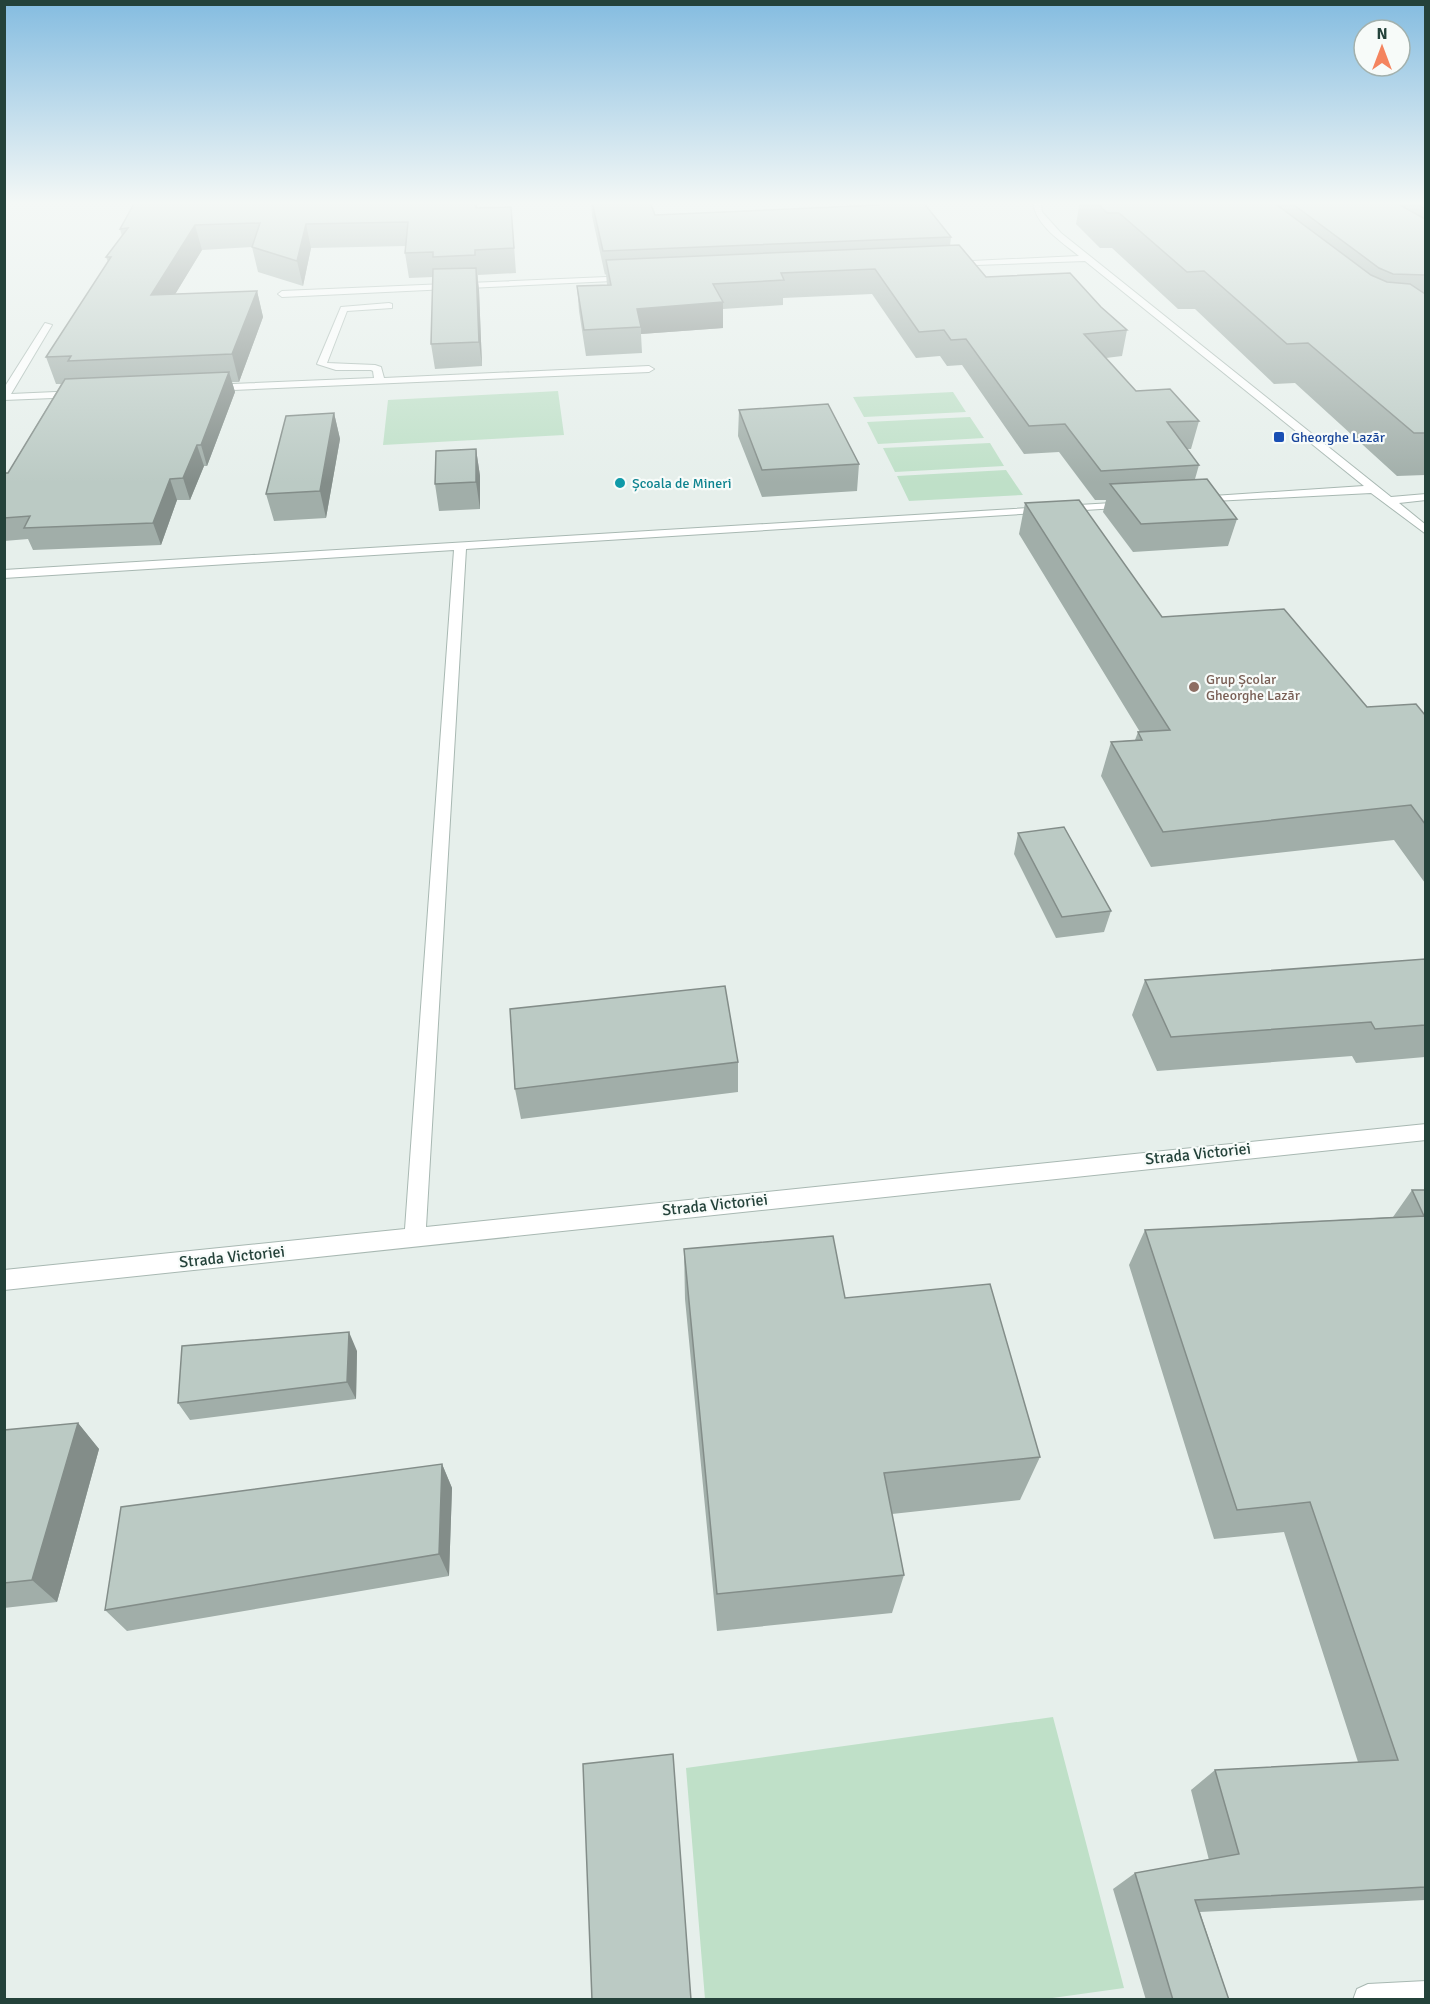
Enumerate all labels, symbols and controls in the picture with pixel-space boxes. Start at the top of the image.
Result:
north arrow [1352,18,1412,78]
text: N [1376,24,1388,44]
place label: Gheorghe Lazăr [1291,429,1386,446]
marker: Gheorghe Lazăr [1272,430,1286,444]
place label: Școala de Mineri [632,475,731,492]
marker: Școala de Mineri [613,476,627,490]
place label: Grup Școlar Gheorghe Lazăr [1206,671,1301,704]
marker: Grup Școlar Gheorghe Lazăr [1187,680,1201,694]
street label: Strada Victoriei [1144,1139,1252,1169]
street label: Strada Victoriei [661,1190,769,1220]
street label: Strada Victoriei [178,1242,286,1272]

